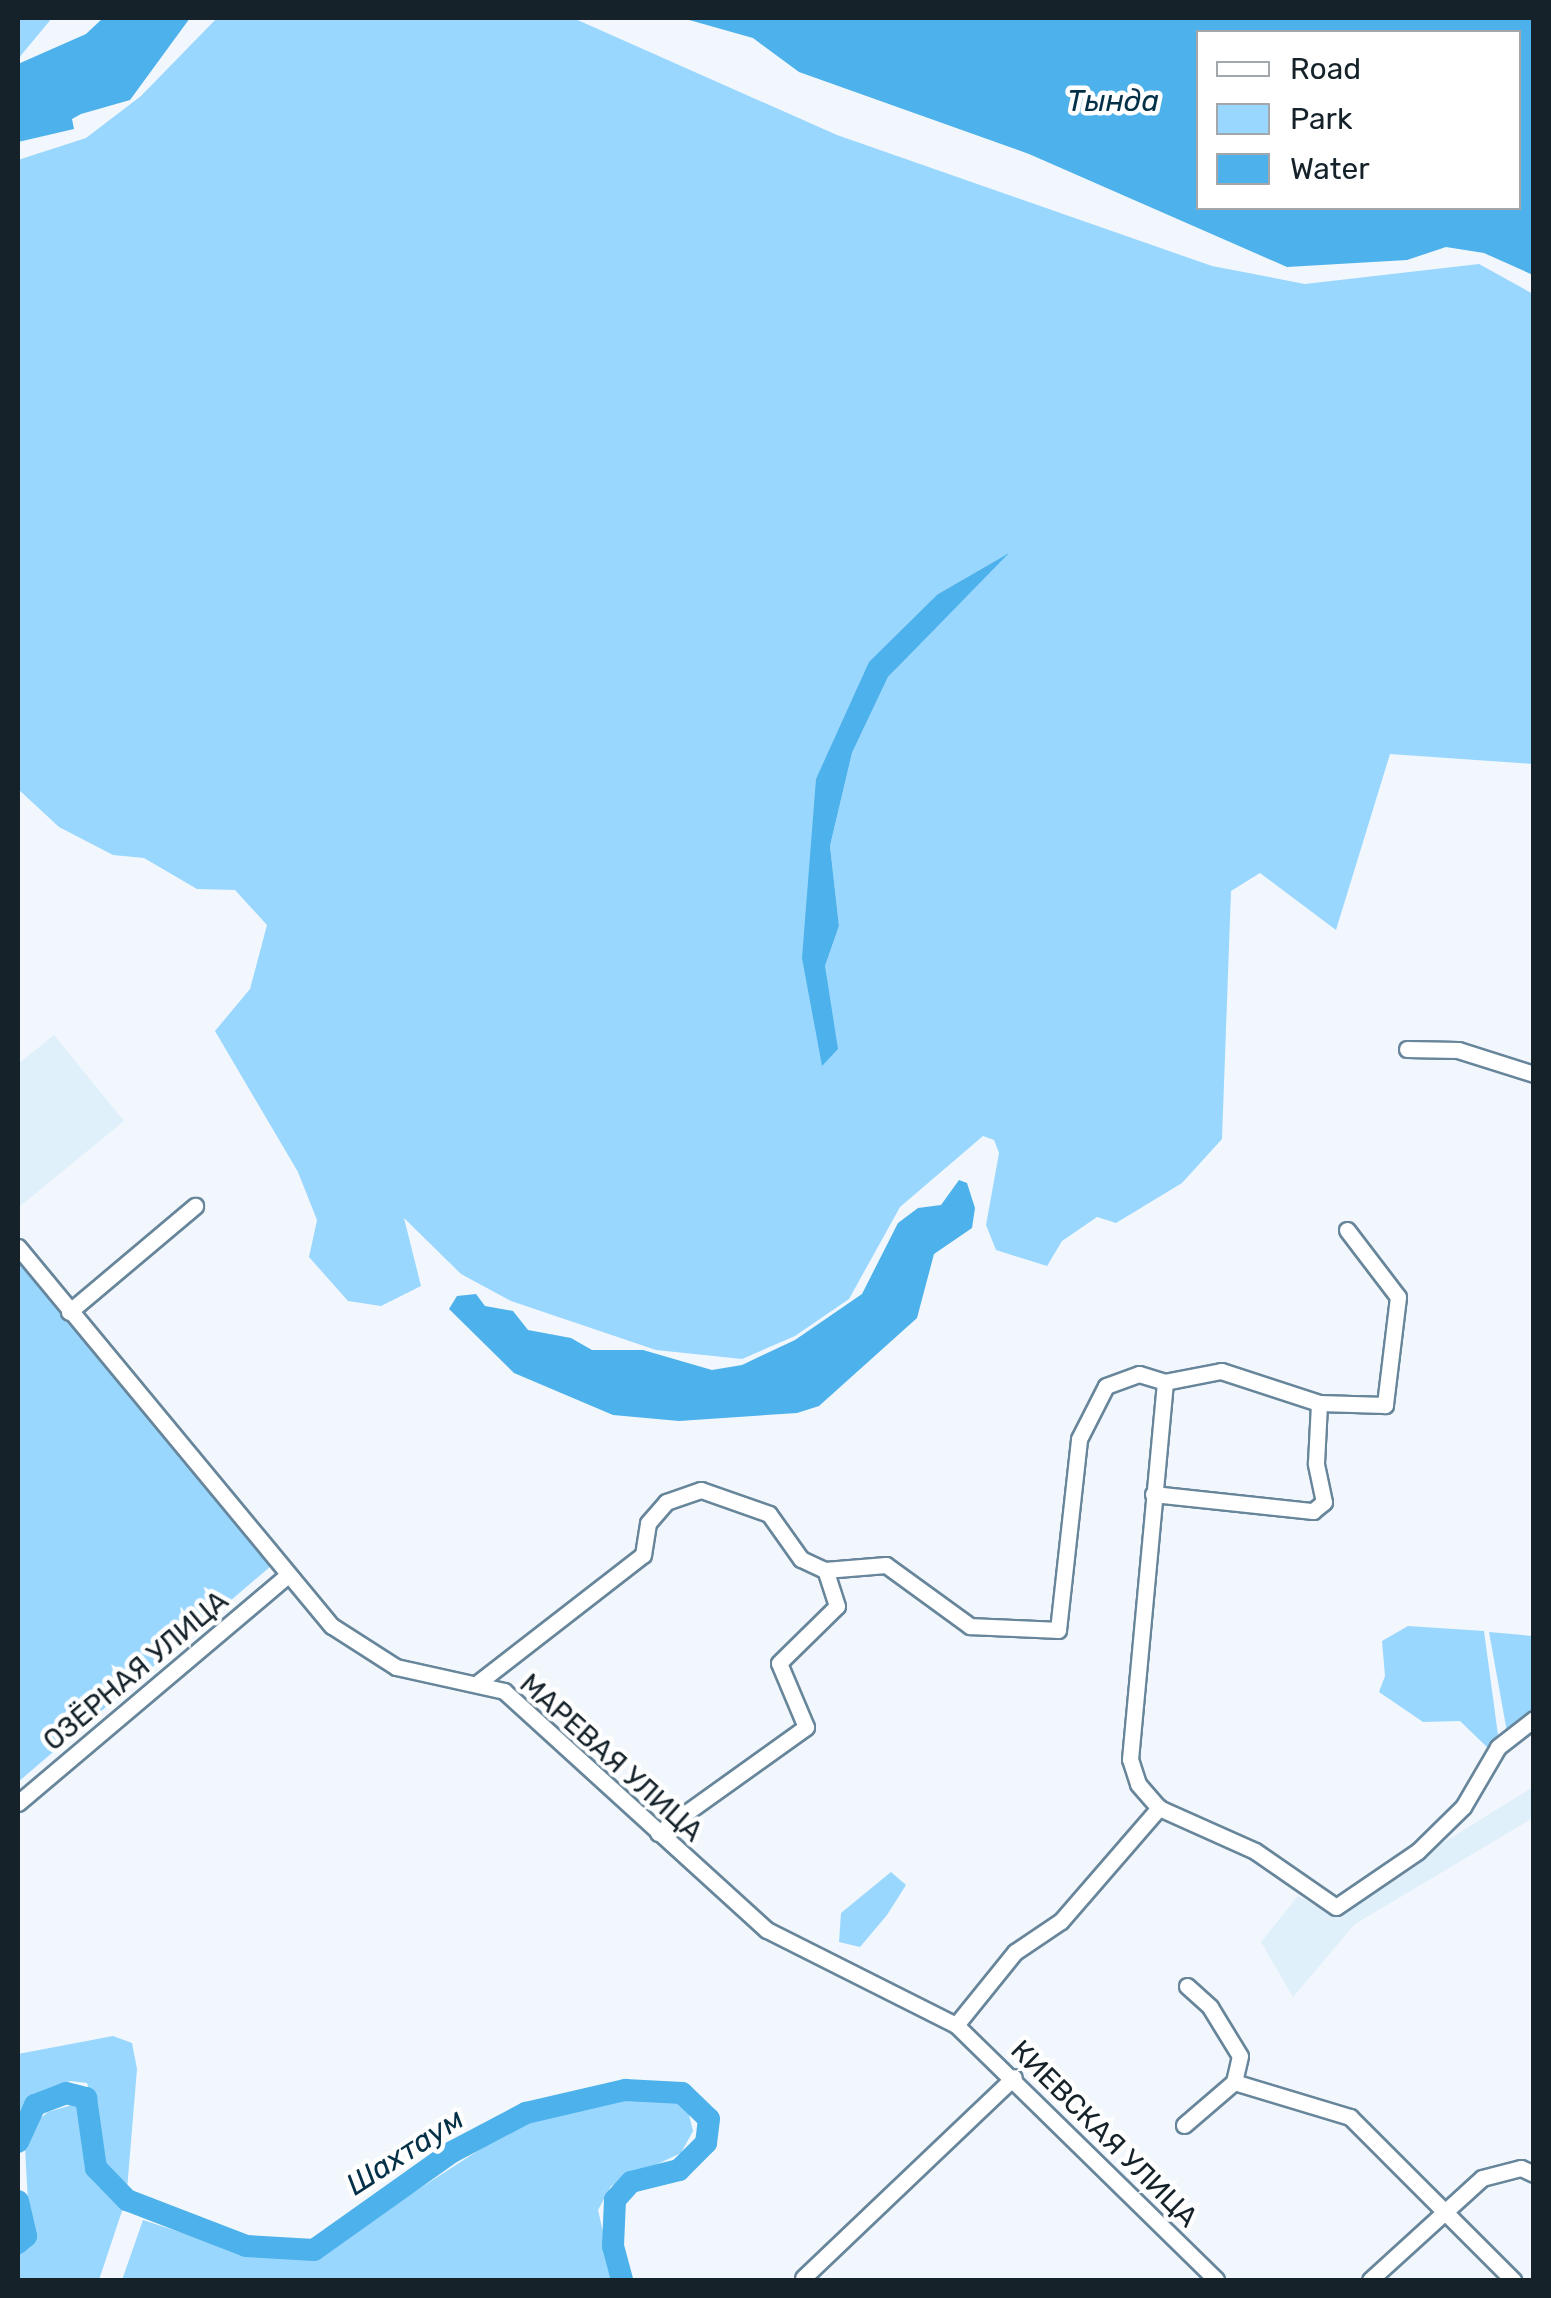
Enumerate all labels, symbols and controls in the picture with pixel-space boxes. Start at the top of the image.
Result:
legend [1196,30,1521,210]
text: Road [1290,51,1361,87]
water label: Тында [1067,83,1159,119]
text: Park [1290,101,1352,137]
text: Water [1290,151,1370,187]
street label: ОЗЁРНАЯ УЛИЦА [37,1584,235,1758]
street label: МАРЕВАЯ УЛИЦА [513,1667,709,1849]
street label: КИЕВСКАЯ УЛИЦА [1004,2034,1204,2234]
water label: Шахтаум [340,2101,470,2203]

